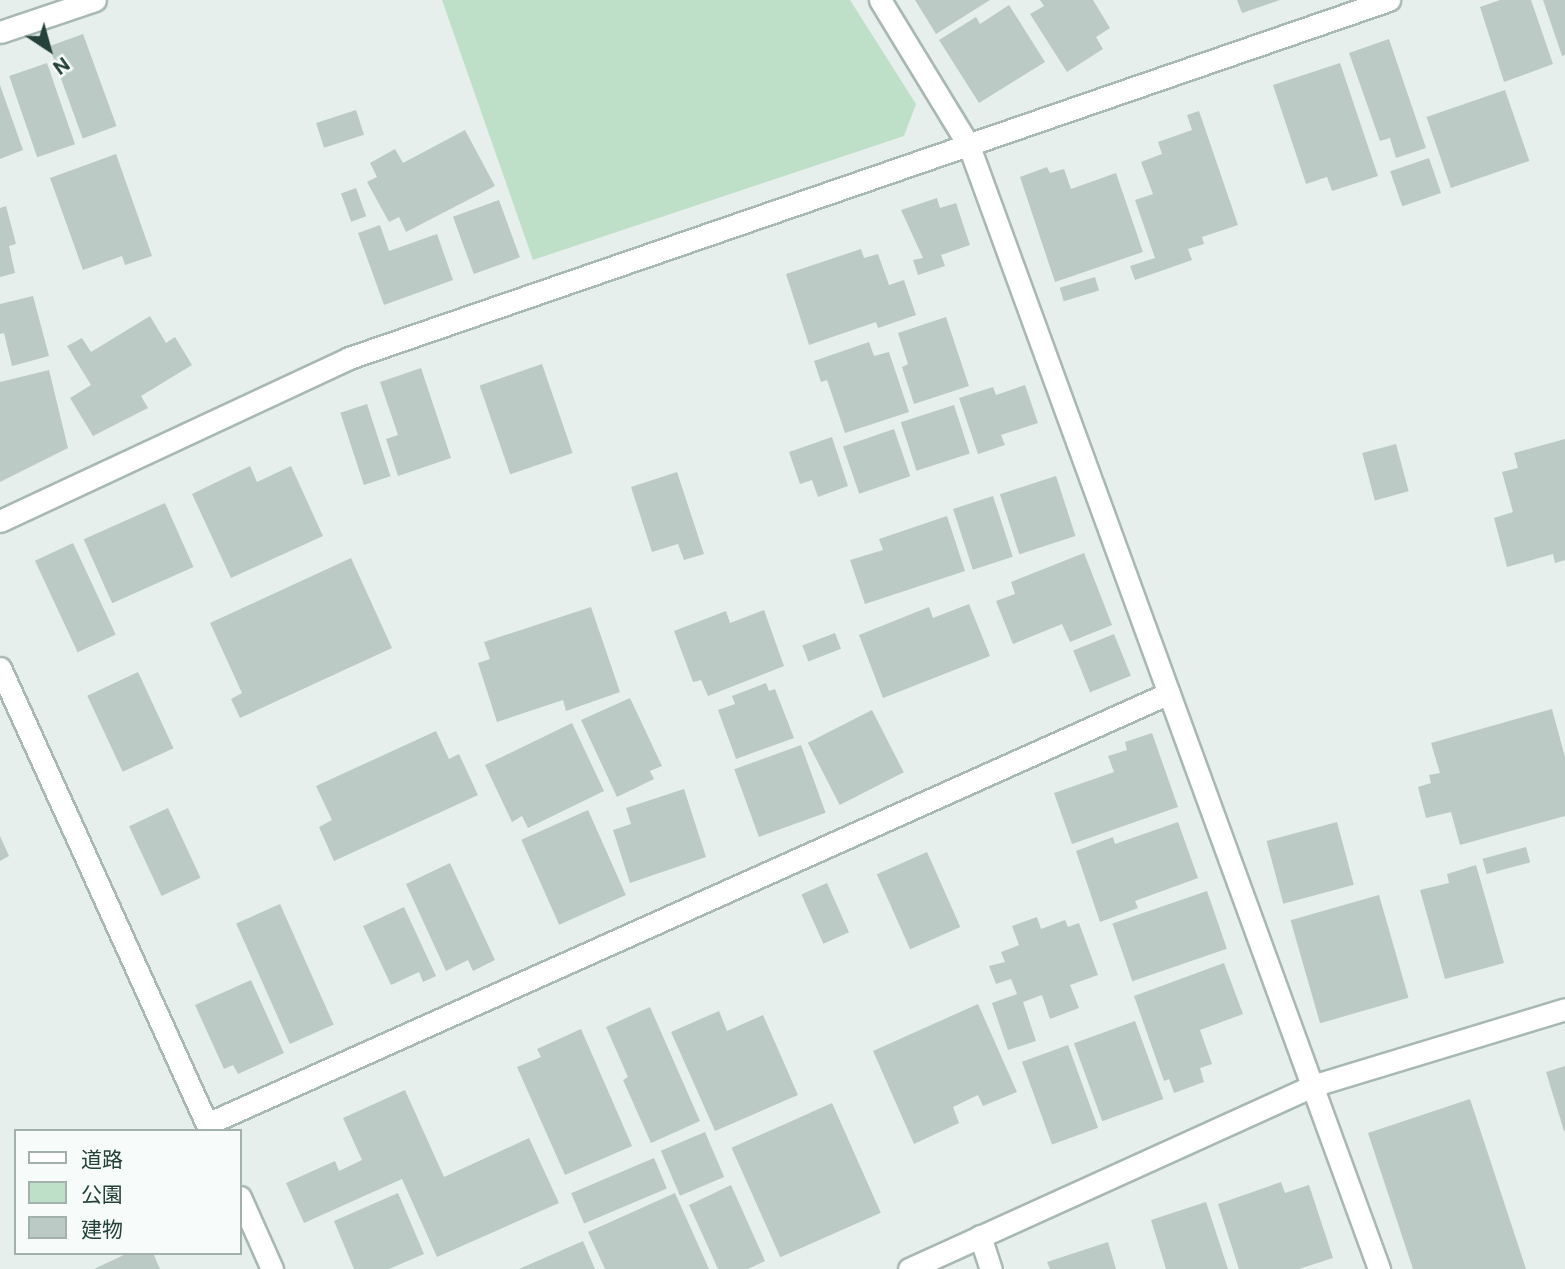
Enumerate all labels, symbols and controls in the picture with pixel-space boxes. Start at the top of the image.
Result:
north arrow [14,14,84,84]
text: N [49,53,74,79]
legend [14,1129,242,1255]
text: 道路 [81,1147,123,1172]
text: 公園 [81,1182,123,1207]
text: 建物 [81,1217,123,1242]

